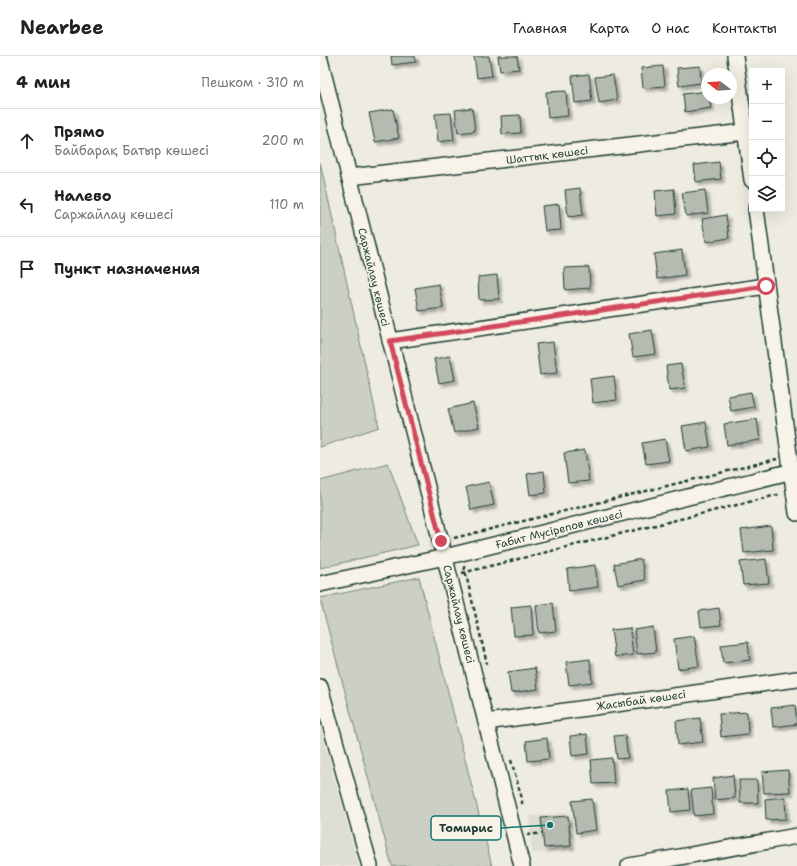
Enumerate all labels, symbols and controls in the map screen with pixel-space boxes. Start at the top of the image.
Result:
text: Nearbee [20,15,104,40]
text: Главная [513,19,567,37]
text: Карта [589,19,629,37]
text: О нас [651,19,690,37]
text: Контакты [712,19,777,37]
north arrow [701,68,737,104]
map controls [749,68,785,212]
button: + [749,68,785,104]
text: 4 мин [16,71,71,93]
text: Пешком · 310 m [201,74,304,91]
button: − [749,104,785,140]
text: Прямо [54,122,104,142]
icon: ahead [16,130,38,152]
text: 200 m [262,132,304,149]
button: locate [749,140,785,176]
text: Байбарақ Батыр көшесі [54,142,209,159]
street label: Шаттық көшесі [505,143,589,168]
button: layers [749,176,785,212]
text: Налево [54,186,112,206]
icon: left [16,194,38,216]
text: 110 m [269,196,304,213]
text: Саржайлау көшесі [54,206,174,223]
street label: Саржайлау көшесі [354,226,393,328]
icon: arrive [16,258,38,280]
text: Пункт назначения [54,259,200,279]
route start [757,277,775,295]
street label: Ғабит Мүсірепов көшесі [494,506,624,553]
route end [432,532,450,550]
street label: Саржайлау көшесі [439,563,478,665]
street label: Жасыбай көшесі [595,687,687,714]
callout: Томирис [431,816,501,840]
text: Томирис [439,820,493,836]

